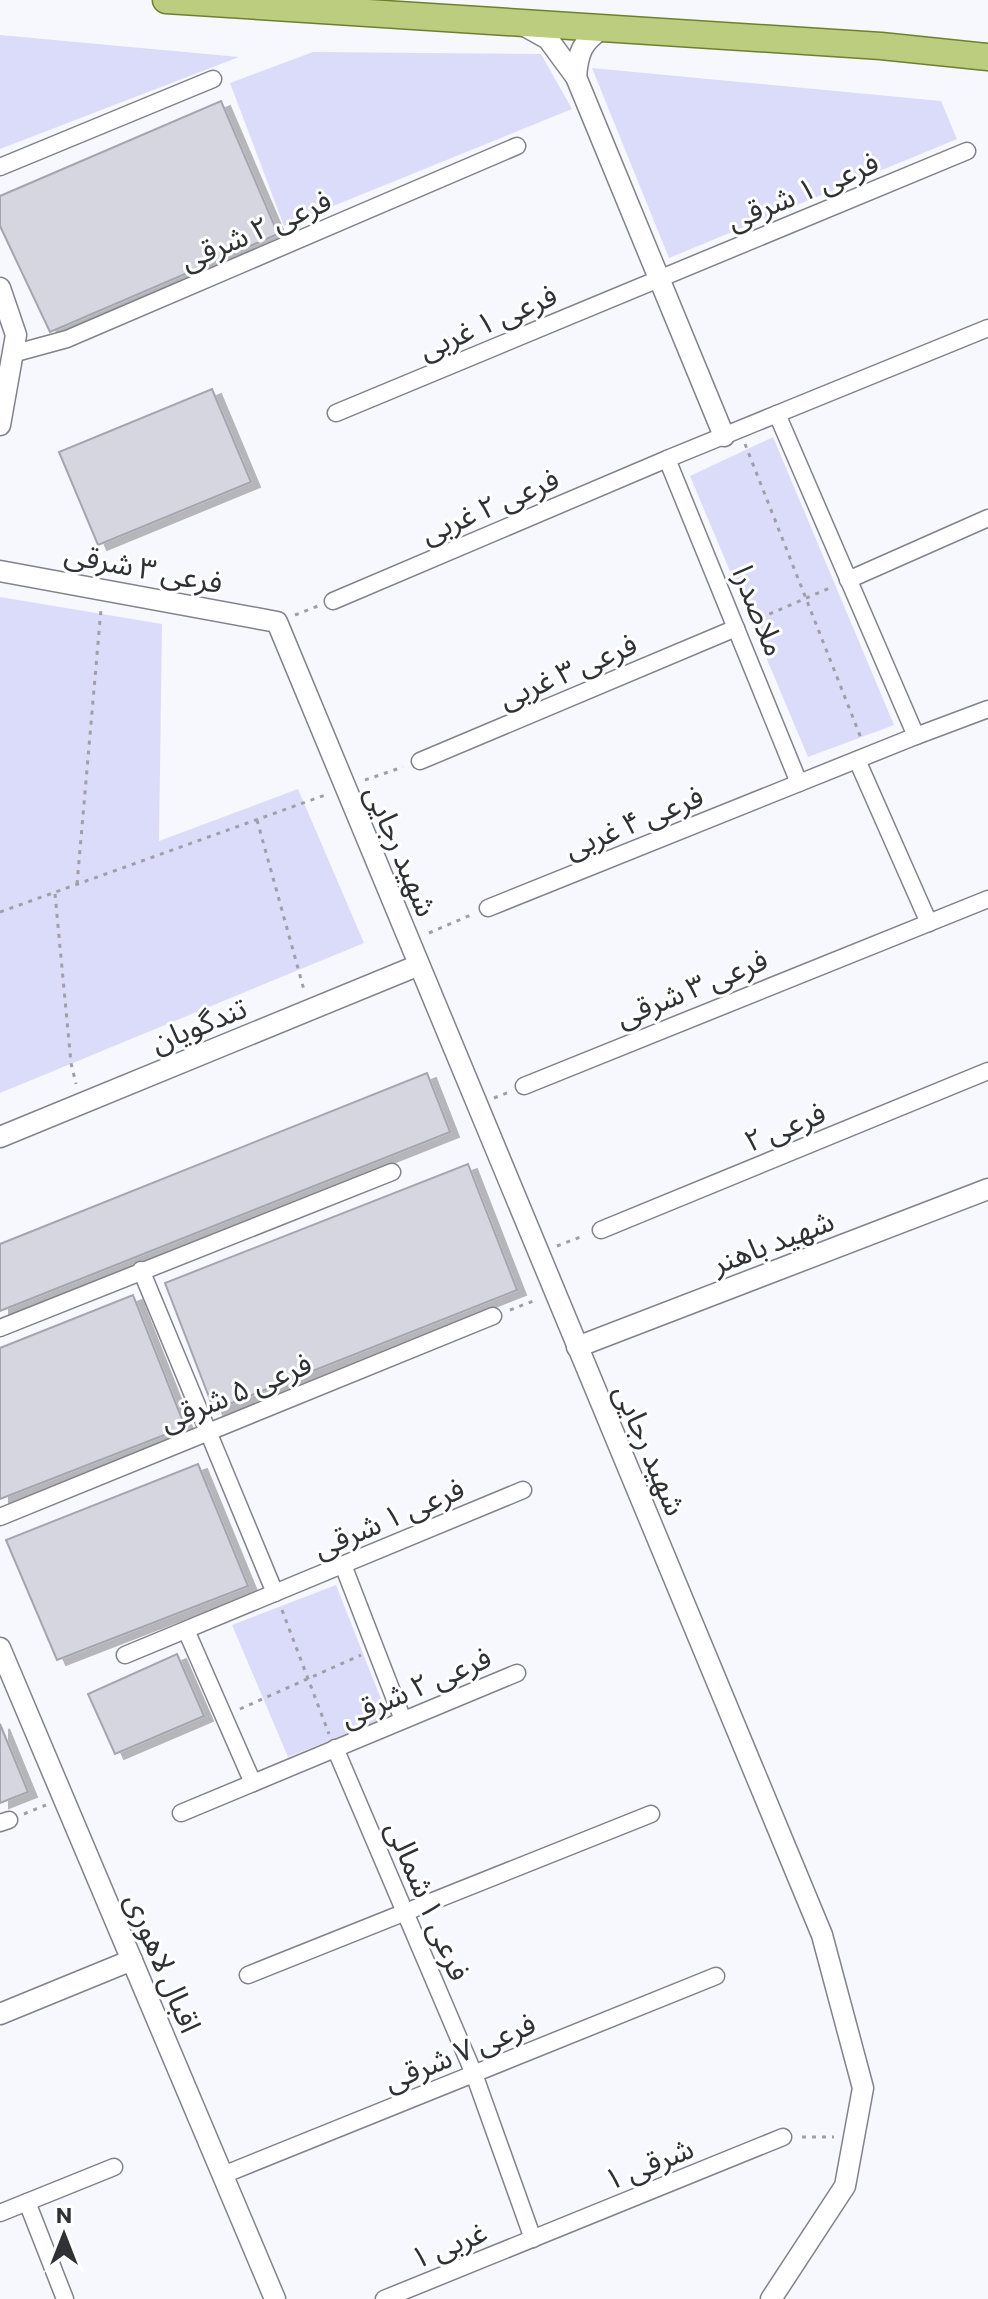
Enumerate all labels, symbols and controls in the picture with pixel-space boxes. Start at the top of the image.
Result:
street label: فرعی ۱ شرقی [721,142,884,237]
street label: فرعی ۲ شرقی [174,180,336,277]
street label: فرعی ۱ غربی [412,274,562,367]
street label: فرعی ۲ غربی [414,458,564,551]
street label: فرعی ۳ شرقی [62,533,226,600]
street label: ملاصدرا [725,559,796,661]
street label: فرعی ۳ غربی [492,623,642,716]
street label: فرعی ۴ غربی [558,775,708,866]
street label: شهید رجایی [358,779,447,922]
street label: فرعی ۳ شرقی [610,939,773,1034]
street label: تندگویان [145,987,252,1060]
street label: فرعی ۲ [738,1092,831,1159]
street label: شهید باهنر [705,1200,839,1281]
street label: فرعی ۵ شرقی [154,1343,317,1438]
street label: شهید رجایی [607,1378,696,1521]
street label: فرعی ۱ شرقی [307,1468,469,1565]
street label: فرعی ۲ شرقی [334,1637,496,1734]
street label: فرعی ۱ شمالی [379,1815,480,1986]
street label: اقبال لاهوری [117,1886,211,2039]
street label: فرعی ۷ شرقی [378,2003,541,2098]
street label: ۱ شرقی [598,2127,698,2197]
north arrow [24,2195,104,2275]
text: N [56,2201,72,2228]
street label: ۱ غربی [404,2211,492,2276]

